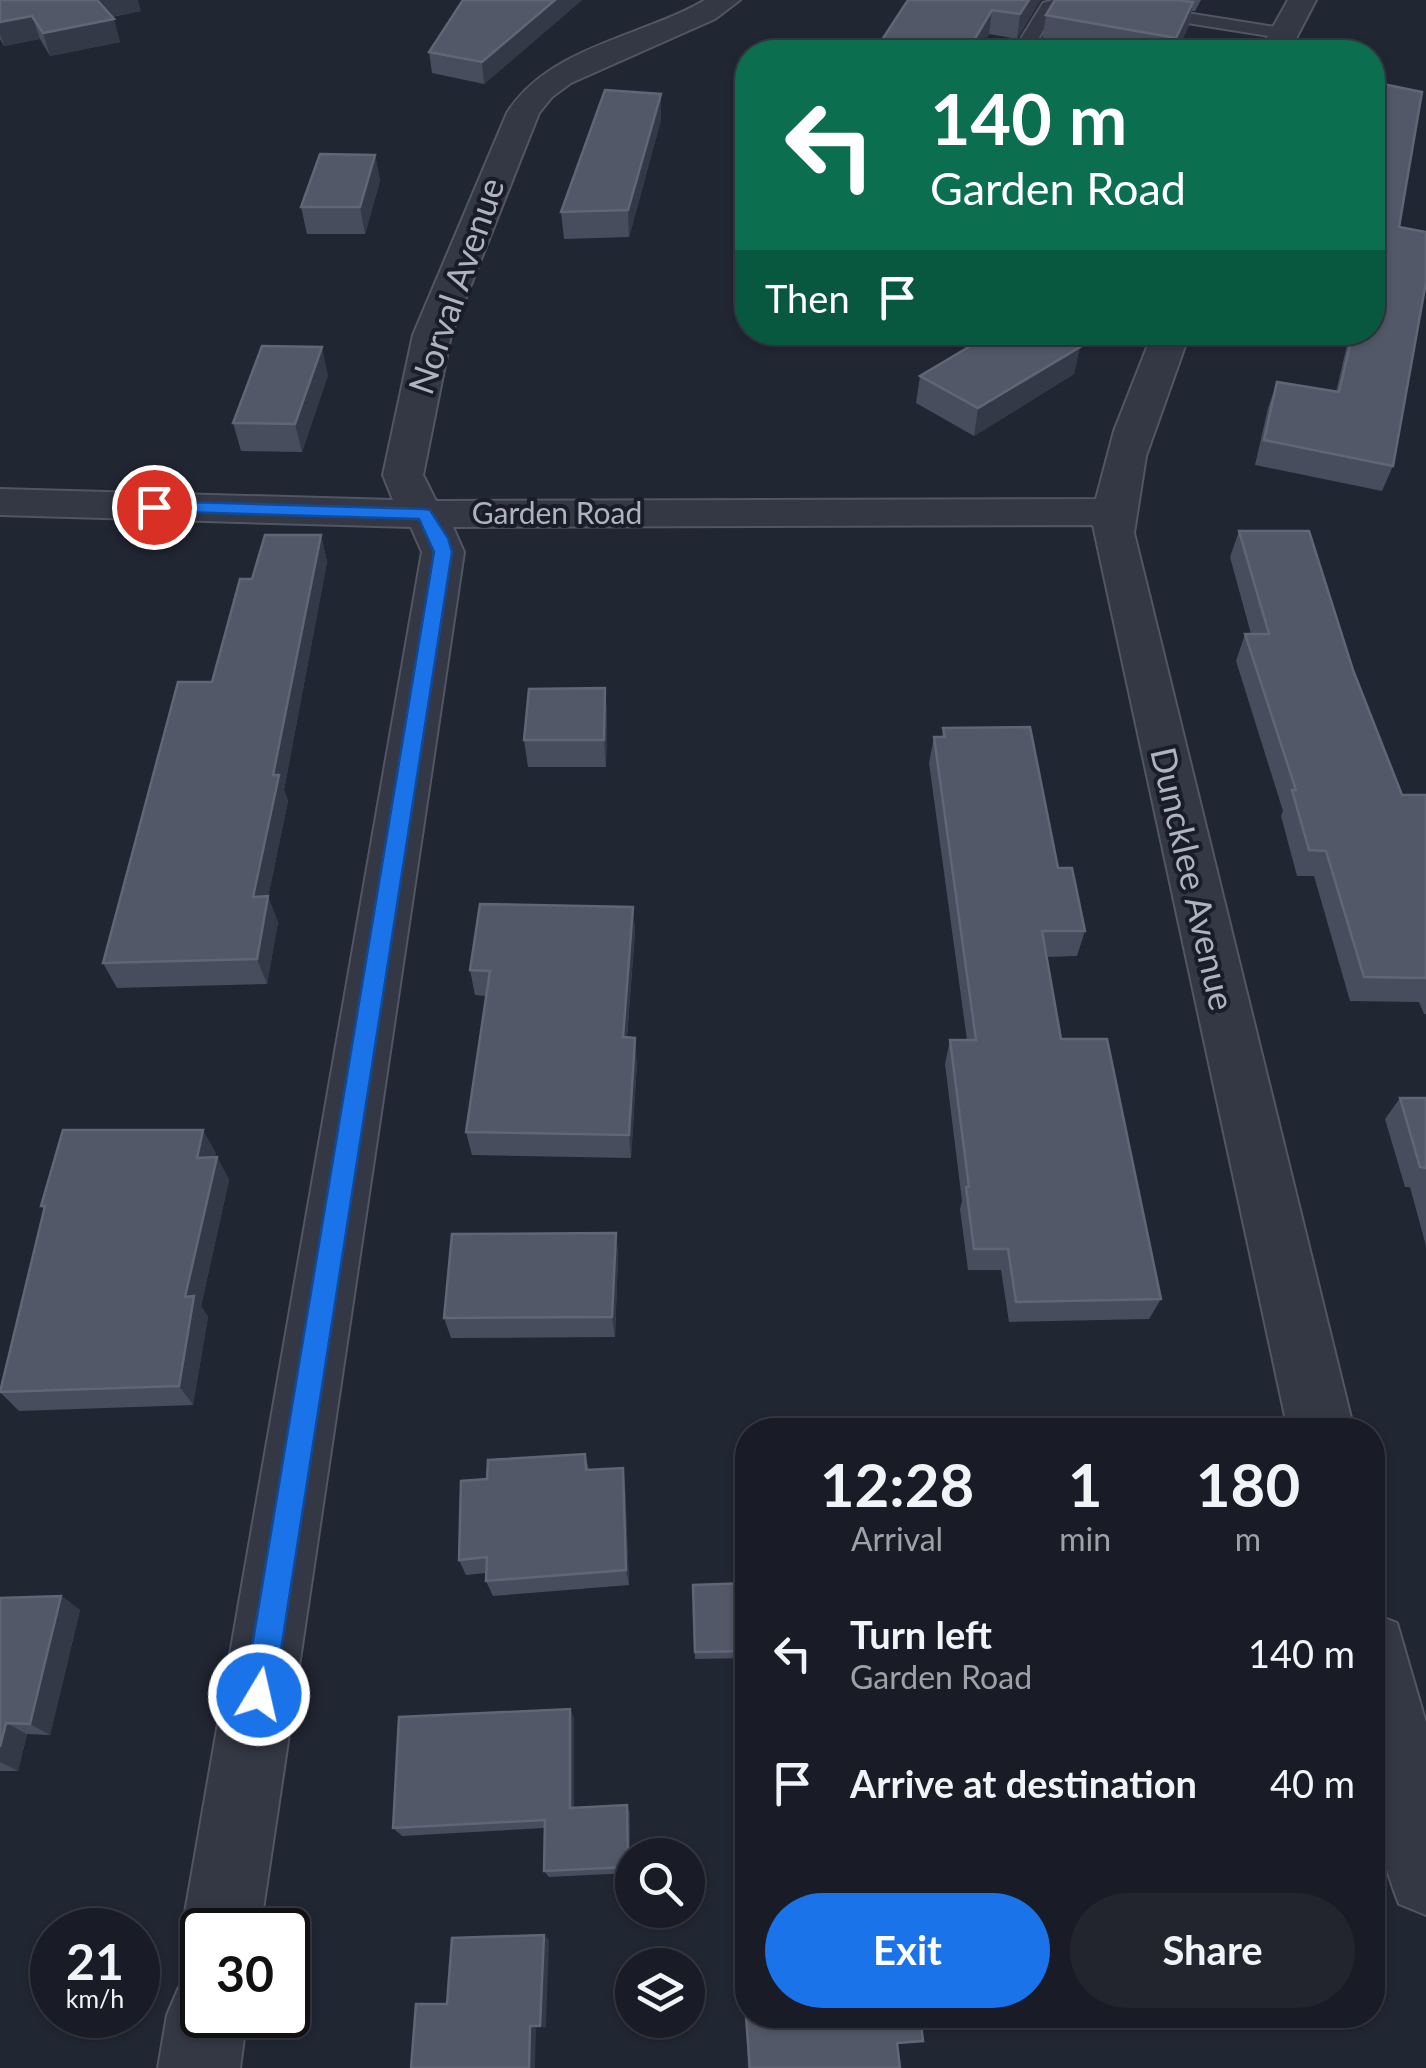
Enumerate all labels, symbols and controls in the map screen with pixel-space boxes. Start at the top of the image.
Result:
text: 140 m [930,76,1127,160]
icon: left [765,80,895,210]
text: Garden Road [930,161,1186,215]
street label: Norval Avenue [399,172,512,399]
icon: arrive [870,270,925,325]
text: Then [765,275,850,321]
pin [112,465,197,550]
icon: arrive [127,480,182,535]
street label: Garden Road [472,494,642,530]
street label: Duncklee Avenue [1143,743,1245,1014]
text: 12:28 [820,1448,974,1520]
text: 1 [1068,1448,1103,1520]
text: 180 [1196,1448,1300,1520]
text: Arrival [851,1519,943,1558]
text: min [1059,1519,1111,1558]
text: m [1235,1519,1261,1558]
text: Turn left [850,1611,992,1657]
icon: left [765,1626,820,1681]
text: 140 m [1248,1630,1355,1676]
position arrow [207,1643,311,1747]
text: Garden Road [850,1657,1032,1696]
icon: arrive [765,1756,820,1811]
text: Arrive at destination [850,1760,1197,1806]
text: 40 m [1270,1760,1355,1806]
map controls [615,1838,705,2038]
button: search [615,1838,705,1928]
button: Exit [765,1893,1050,2008]
button: Share [1070,1893,1355,2008]
speed limit sign: 30 [180,1908,310,2038]
text: 21 [66,1931,124,1991]
button: layers [615,1948,705,2038]
text: km/h [66,1983,124,2013]

